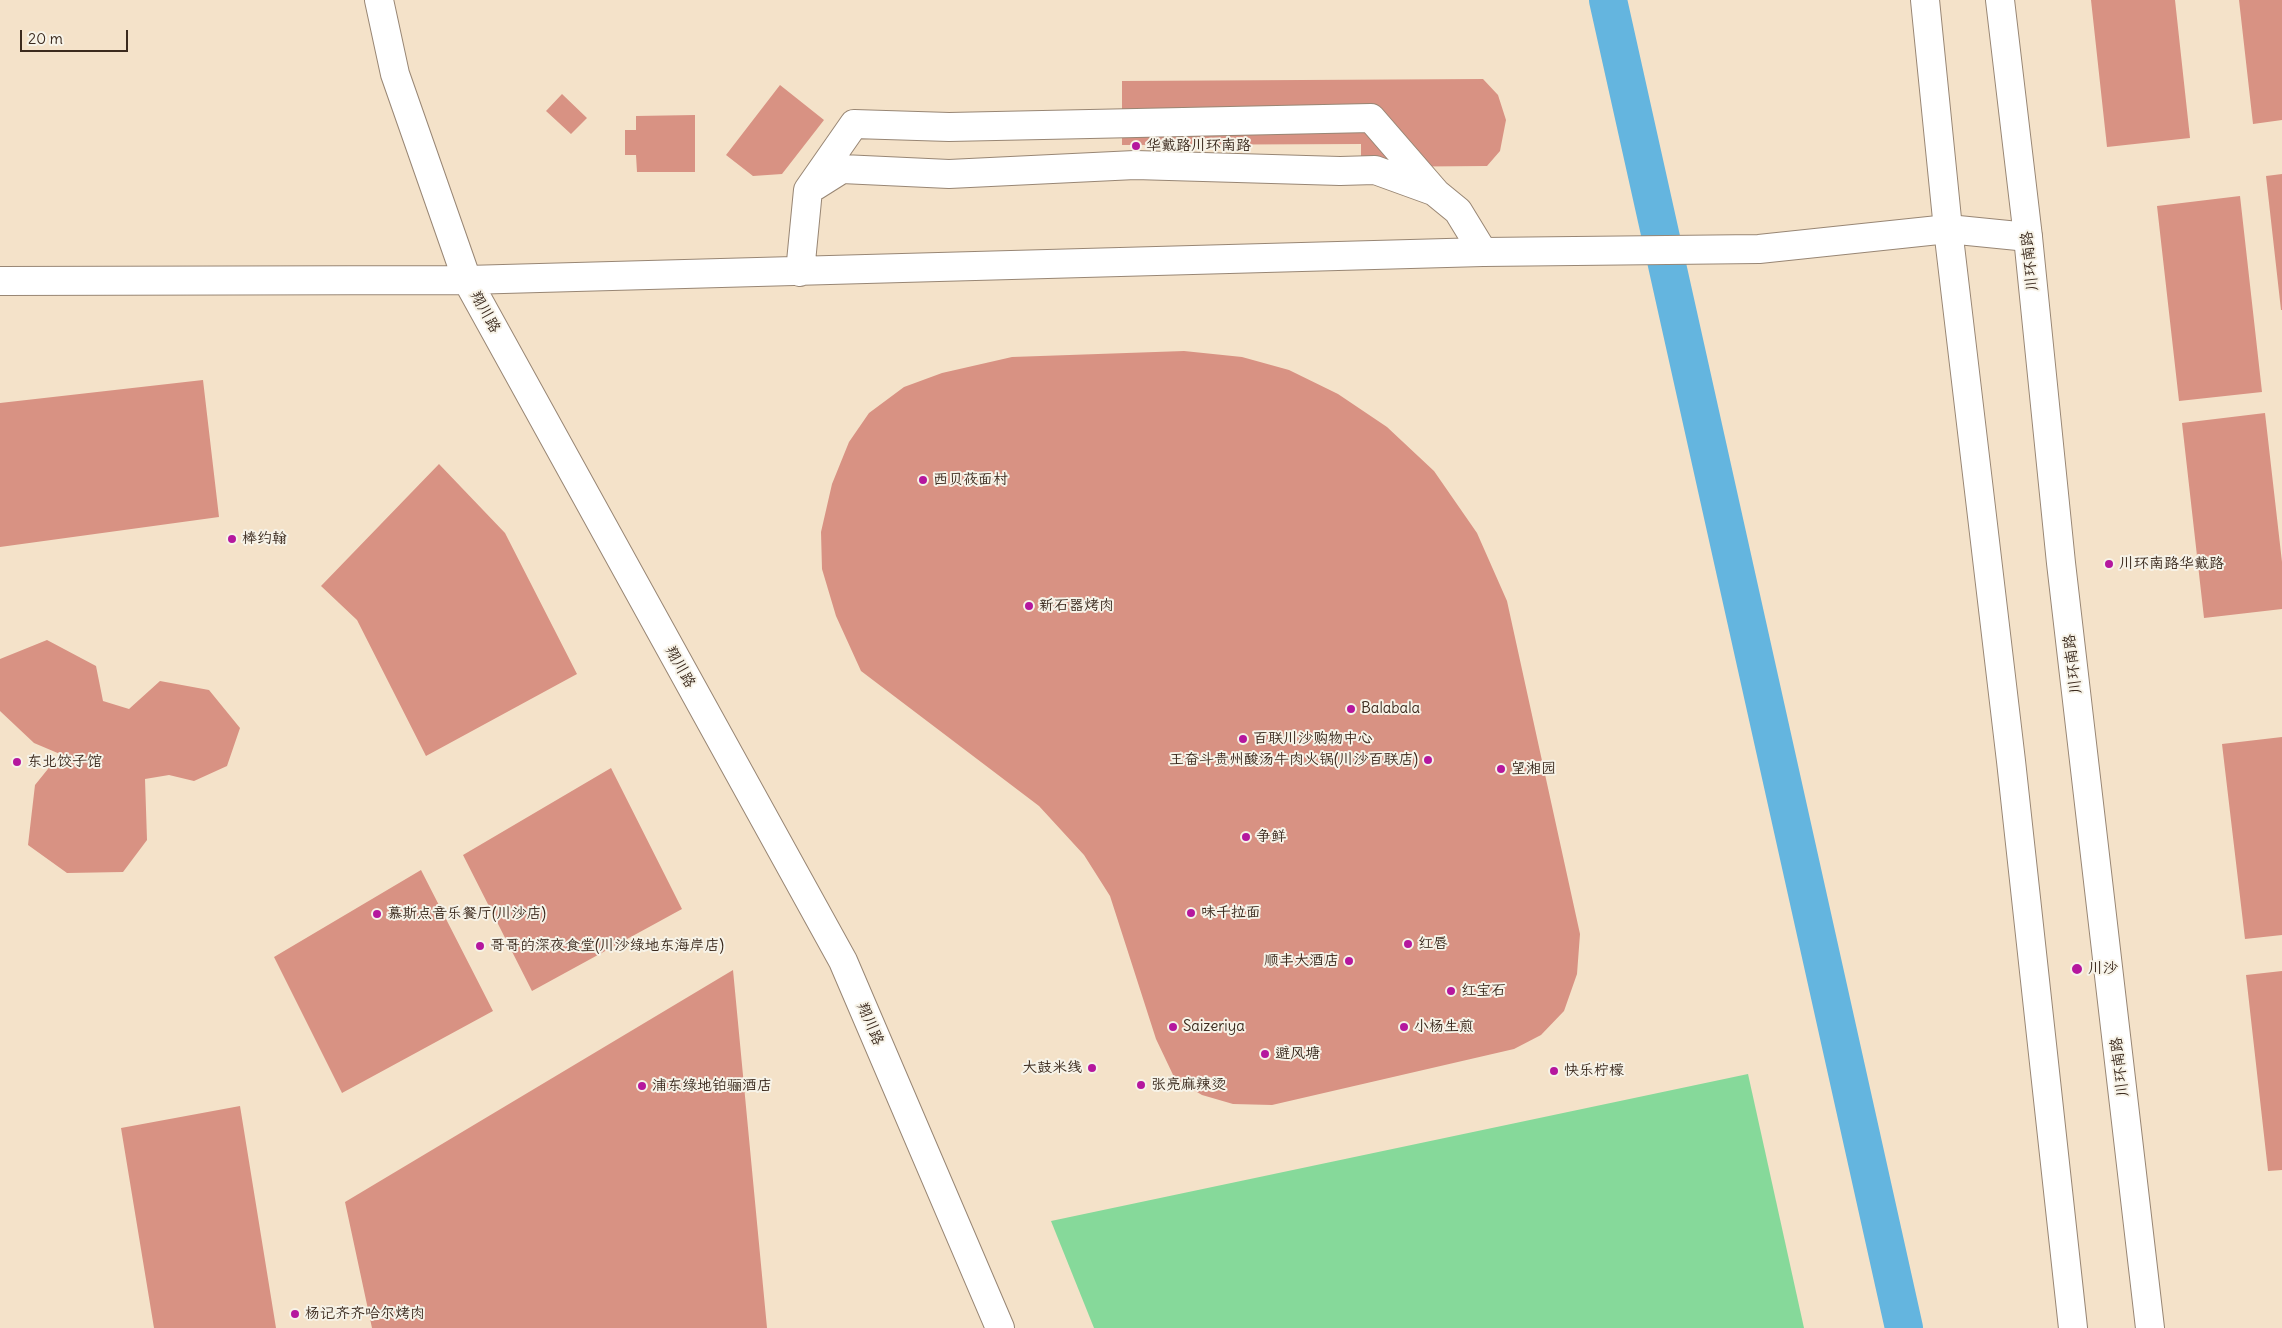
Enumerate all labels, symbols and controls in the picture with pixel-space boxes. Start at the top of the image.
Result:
scale bar [22,20,130,52]
text: 20 m [28,29,63,48]
place label: 华戴路川环南路 [1146,137,1251,155]
marker: 华戴路川环南路 [1130,140,1142,152]
street label: 川环南路 [2018,230,2042,292]
street label: 翔川路 [466,288,504,336]
place label: 西贝莜面村 [933,471,1008,489]
marker: 西贝莜面村 [917,474,929,486]
place label: 棒约翰 [242,530,287,548]
marker: 棒约翰 [226,533,238,545]
place label: 川环南路华戴路 [2119,555,2224,573]
marker: 川环南路华戴路 [2103,558,2115,570]
place label: 新石器烤肉 [1039,597,1114,615]
marker: 新石器烤肉 [1023,600,1035,612]
street label: 川环南路 [2060,633,2086,695]
street label: 翔川路 [661,643,699,691]
place label: Balabala [1361,700,1420,718]
marker: Balabala [1345,703,1357,715]
place label: 百联川沙购物中心 [1253,730,1373,748]
marker: 百联川沙购物中心 [1237,733,1249,745]
place label: 王奋斗贵州酸汤牛肉火锅(川沙百联店) [1169,751,1418,769]
place label: 东北饺子馆 [27,753,102,771]
marker: 王奋斗贵州酸汤牛肉火锅(川沙百联店) [1422,754,1434,766]
marker: 东北饺子馆 [11,756,23,768]
place label: 望湘园 [1511,760,1556,778]
marker: 望湘园 [1495,763,1507,775]
place label: 争鲜 [1256,828,1286,846]
marker: 争鲜 [1240,831,1252,843]
place label: 味千拉面 [1201,904,1261,922]
place label: 慕斯点音乐餐厅(川沙店) [387,905,546,923]
marker: 味千拉面 [1185,907,1197,919]
marker: 慕斯点音乐餐厅(川沙店) [371,908,383,920]
place label: 红唇 [1418,935,1448,953]
place label: 哥哥的深夜食堂(川沙绿地东海岸店) [490,937,724,955]
marker: 红唇 [1402,938,1414,950]
marker: 哥哥的深夜食堂(川沙绿地东海岸店) [474,940,486,952]
place label: 顺丰大酒店 [1264,952,1339,970]
marker: 顺丰大酒店 [1343,955,1355,967]
place label: 川沙 [2088,960,2118,978]
marker: 川沙 [2070,962,2084,976]
place label: 红宝石 [1461,982,1506,1000]
marker: 红宝石 [1445,985,1457,997]
street label: 翔川路 [853,1000,887,1048]
place label: Saizeriya [1183,1018,1245,1036]
place label: 小杨生煎 [1414,1018,1474,1036]
marker: Saizeriya [1167,1021,1179,1033]
marker: 小杨生煎 [1398,1021,1410,1033]
street label: 川环南路 [2107,1036,2133,1098]
place label: 避风塘 [1275,1045,1320,1063]
marker: 避风塘 [1259,1048,1271,1060]
place label: 大鼓米线 [1022,1059,1082,1077]
marker: 大鼓米线 [1086,1062,1098,1074]
place label: 快乐柠檬 [1564,1062,1624,1080]
marker: 快乐柠檬 [1548,1065,1560,1077]
place label: 张亮麻辣烫 [1151,1076,1226,1094]
place label: 浦东绿地铂骊酒店 [652,1077,772,1095]
marker: 张亮麻辣烫 [1135,1079,1147,1091]
marker: 浦东绿地铂骊酒店 [636,1080,648,1092]
place label: 杨记齐齐哈尔烤肉 [305,1305,425,1323]
marker: 杨记齐齐哈尔烤肉 [289,1308,301,1320]

